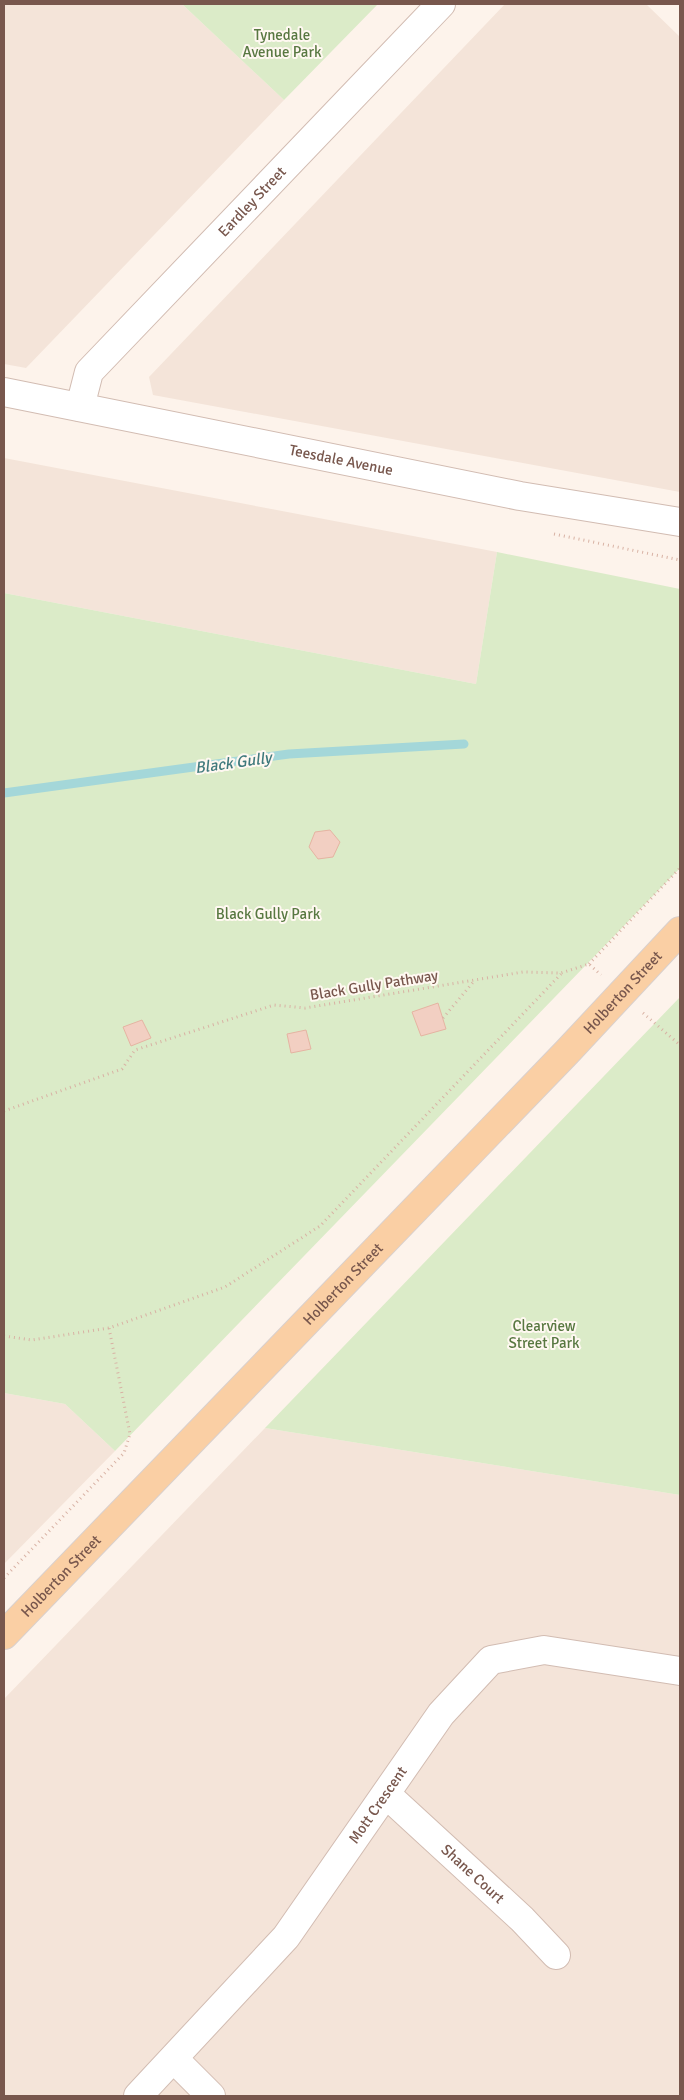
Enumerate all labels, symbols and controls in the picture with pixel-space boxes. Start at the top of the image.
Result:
park label: Tynedale Avenue Park [242,26,322,61]
street label: Eardley Street [214,163,290,240]
street label: Teesdale Avenue [288,441,395,479]
water label: Black Gully [194,747,275,778]
park label: Black Gully Park [216,905,321,923]
street label: Holberton Street [579,947,666,1038]
street label: Black Gully Pathway [309,966,439,1004]
street label: Holberton Street [299,1239,387,1329]
park label: Clearview Street Park [508,1317,580,1352]
street label: Holberton Street [17,1531,105,1621]
street label: Mott Crescent [345,1763,411,1847]
street label: Shane Court [438,1840,508,1907]

